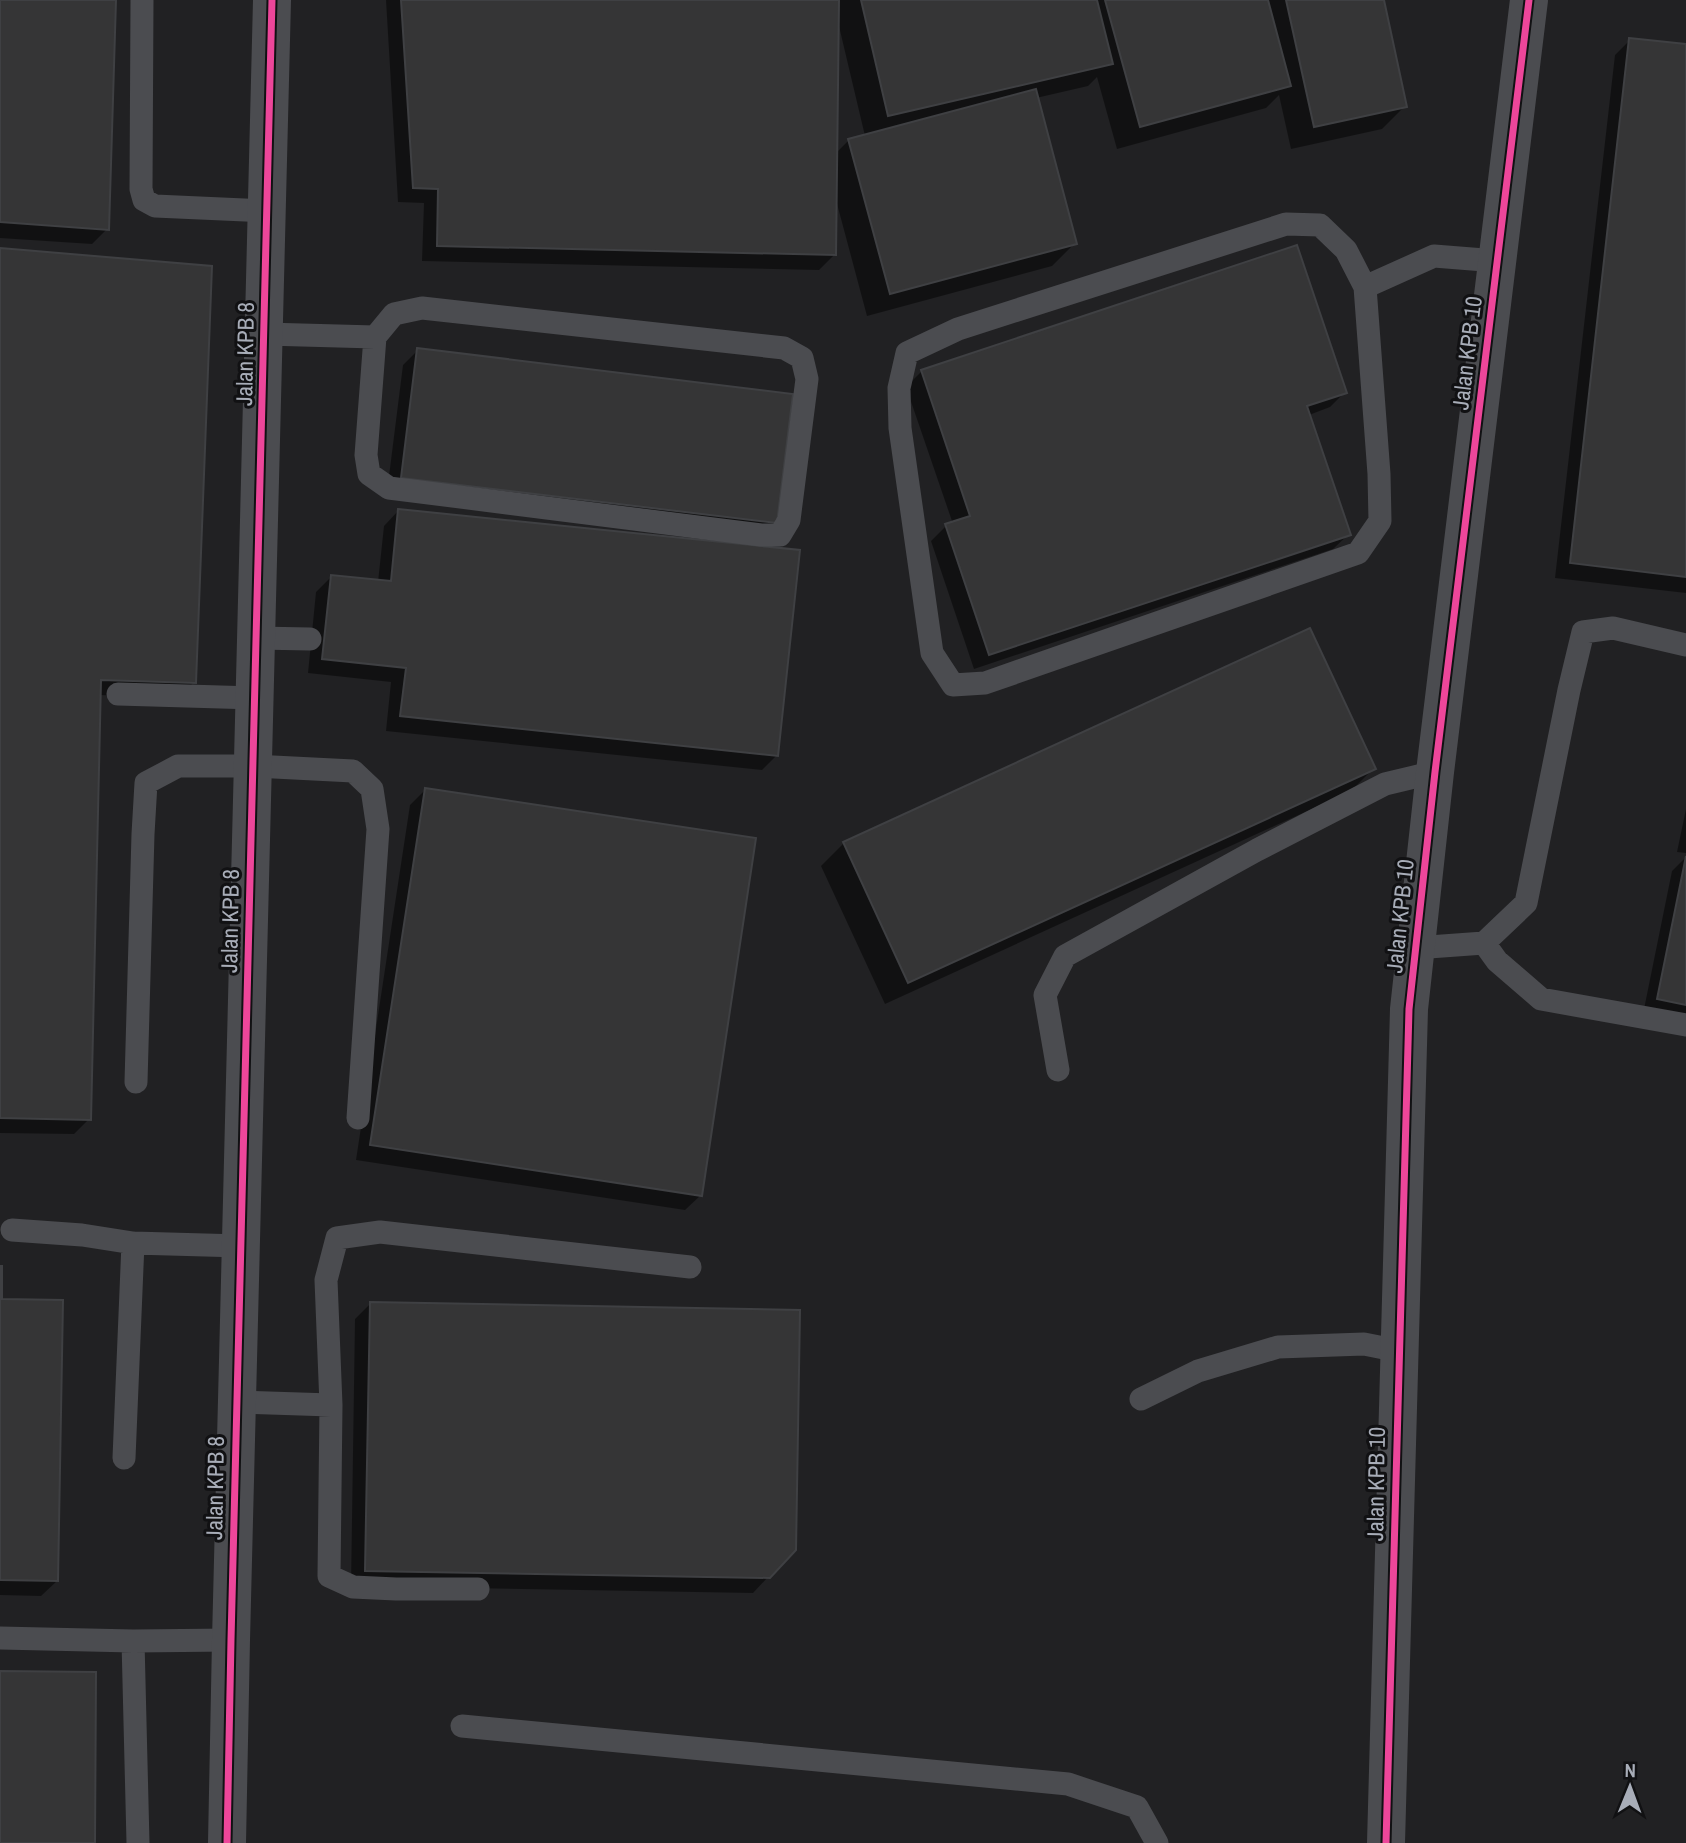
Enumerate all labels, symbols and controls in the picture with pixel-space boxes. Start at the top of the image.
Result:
street label: Jalan KPB 10 [1444,294,1489,412]
street label: Jalan KPB 8 [228,302,261,406]
street label: Jalan KPB 10 [1378,857,1421,974]
street label: Jalan KPB 8 [213,869,246,973]
street label: Jalan KPB 10 [1359,1427,1392,1541]
street label: Jalan KPB 8 [198,1436,231,1540]
north arrow [1595,1752,1665,1822]
text: N [1624,1757,1636,1783]

